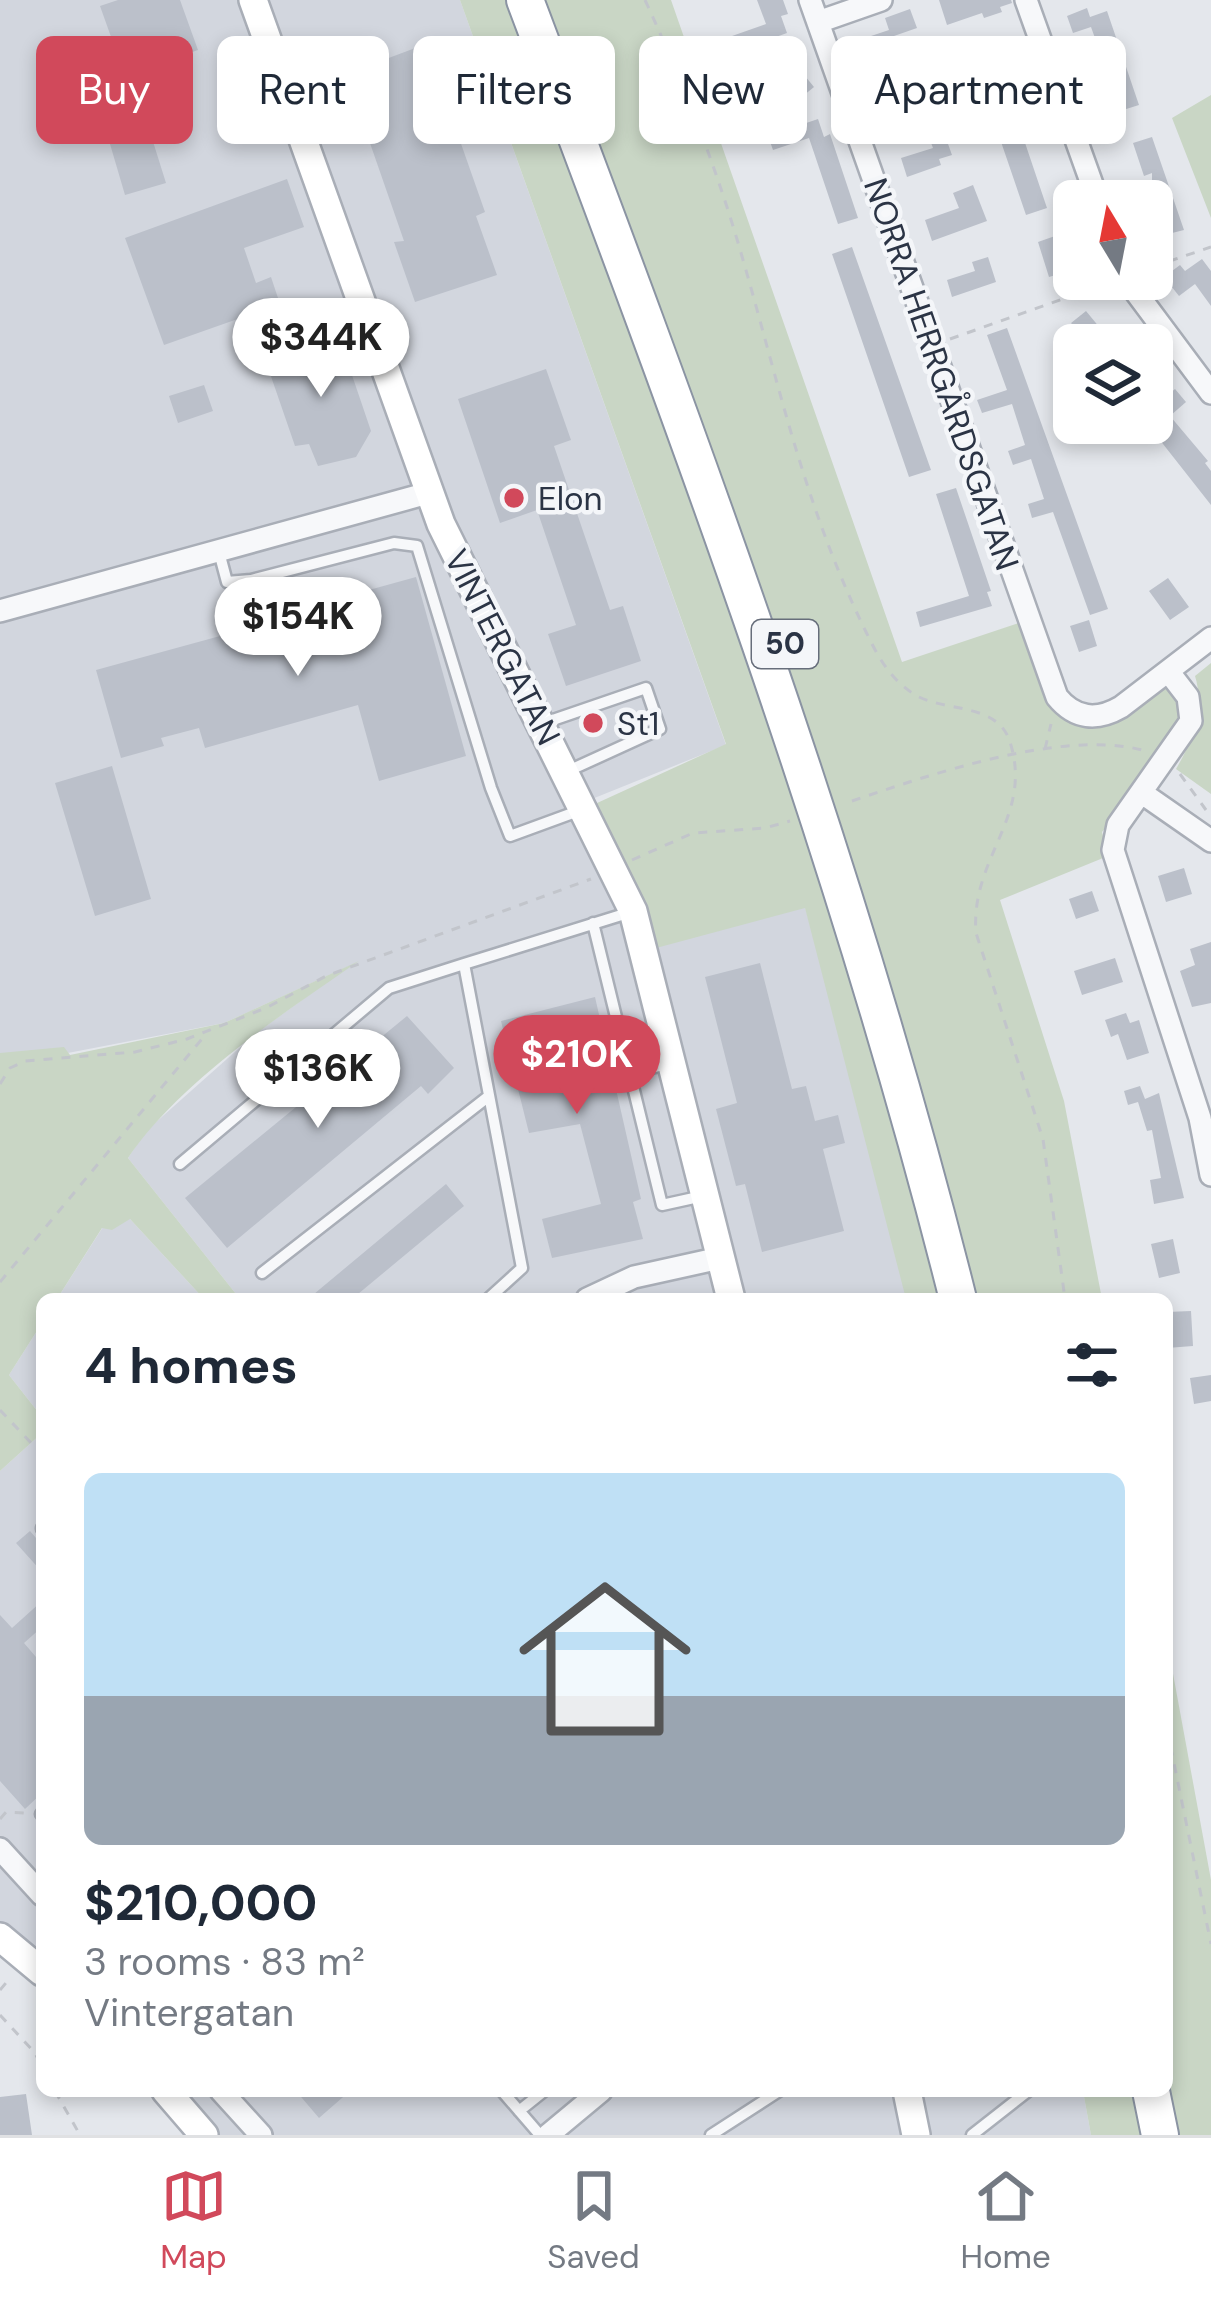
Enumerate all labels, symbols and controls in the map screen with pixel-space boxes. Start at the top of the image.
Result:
chip: Buy [36,36,193,144]
chip: Rent [217,36,389,144]
chip: Filters [413,36,615,144]
chip: New [639,36,807,144]
chip: Apartment [831,36,1126,144]
street label: NORRA HERRGÅRDSGATAN [854,172,1029,576]
north arrow [1053,180,1173,300]
map controls [1053,180,1173,444]
pin: $344K [237,298,405,400]
text: $344K [259,311,383,362]
button: layers [1053,324,1173,444]
place label: Elon [538,477,603,520]
marker: Elon [501,485,527,511]
street label: VINTERGATAN [435,542,570,752]
pin: $154K [214,577,382,679]
text: $154K [242,590,354,641]
road number: 50 [752,620,818,668]
place label: St1 [617,702,659,745]
marker: St1 [580,710,606,736]
pin: $210K [493,1015,661,1117]
text: $210K [520,1028,634,1079]
pin: $136K [234,1029,402,1131]
text: $136K [262,1042,374,1093]
text: 4 homes [84,1332,298,1399]
icon: filters [1059,1332,1125,1398]
icon: home [497,1551,713,1767]
text: $210,000 [84,1869,317,1936]
text: 3 rooms · 83 m² [84,1936,365,1987]
text: Vintergatan [84,1987,294,2038]
tab: Map [160,2163,227,2278]
tab: Saved [547,2163,640,2278]
tab: Home [960,2163,1051,2278]

